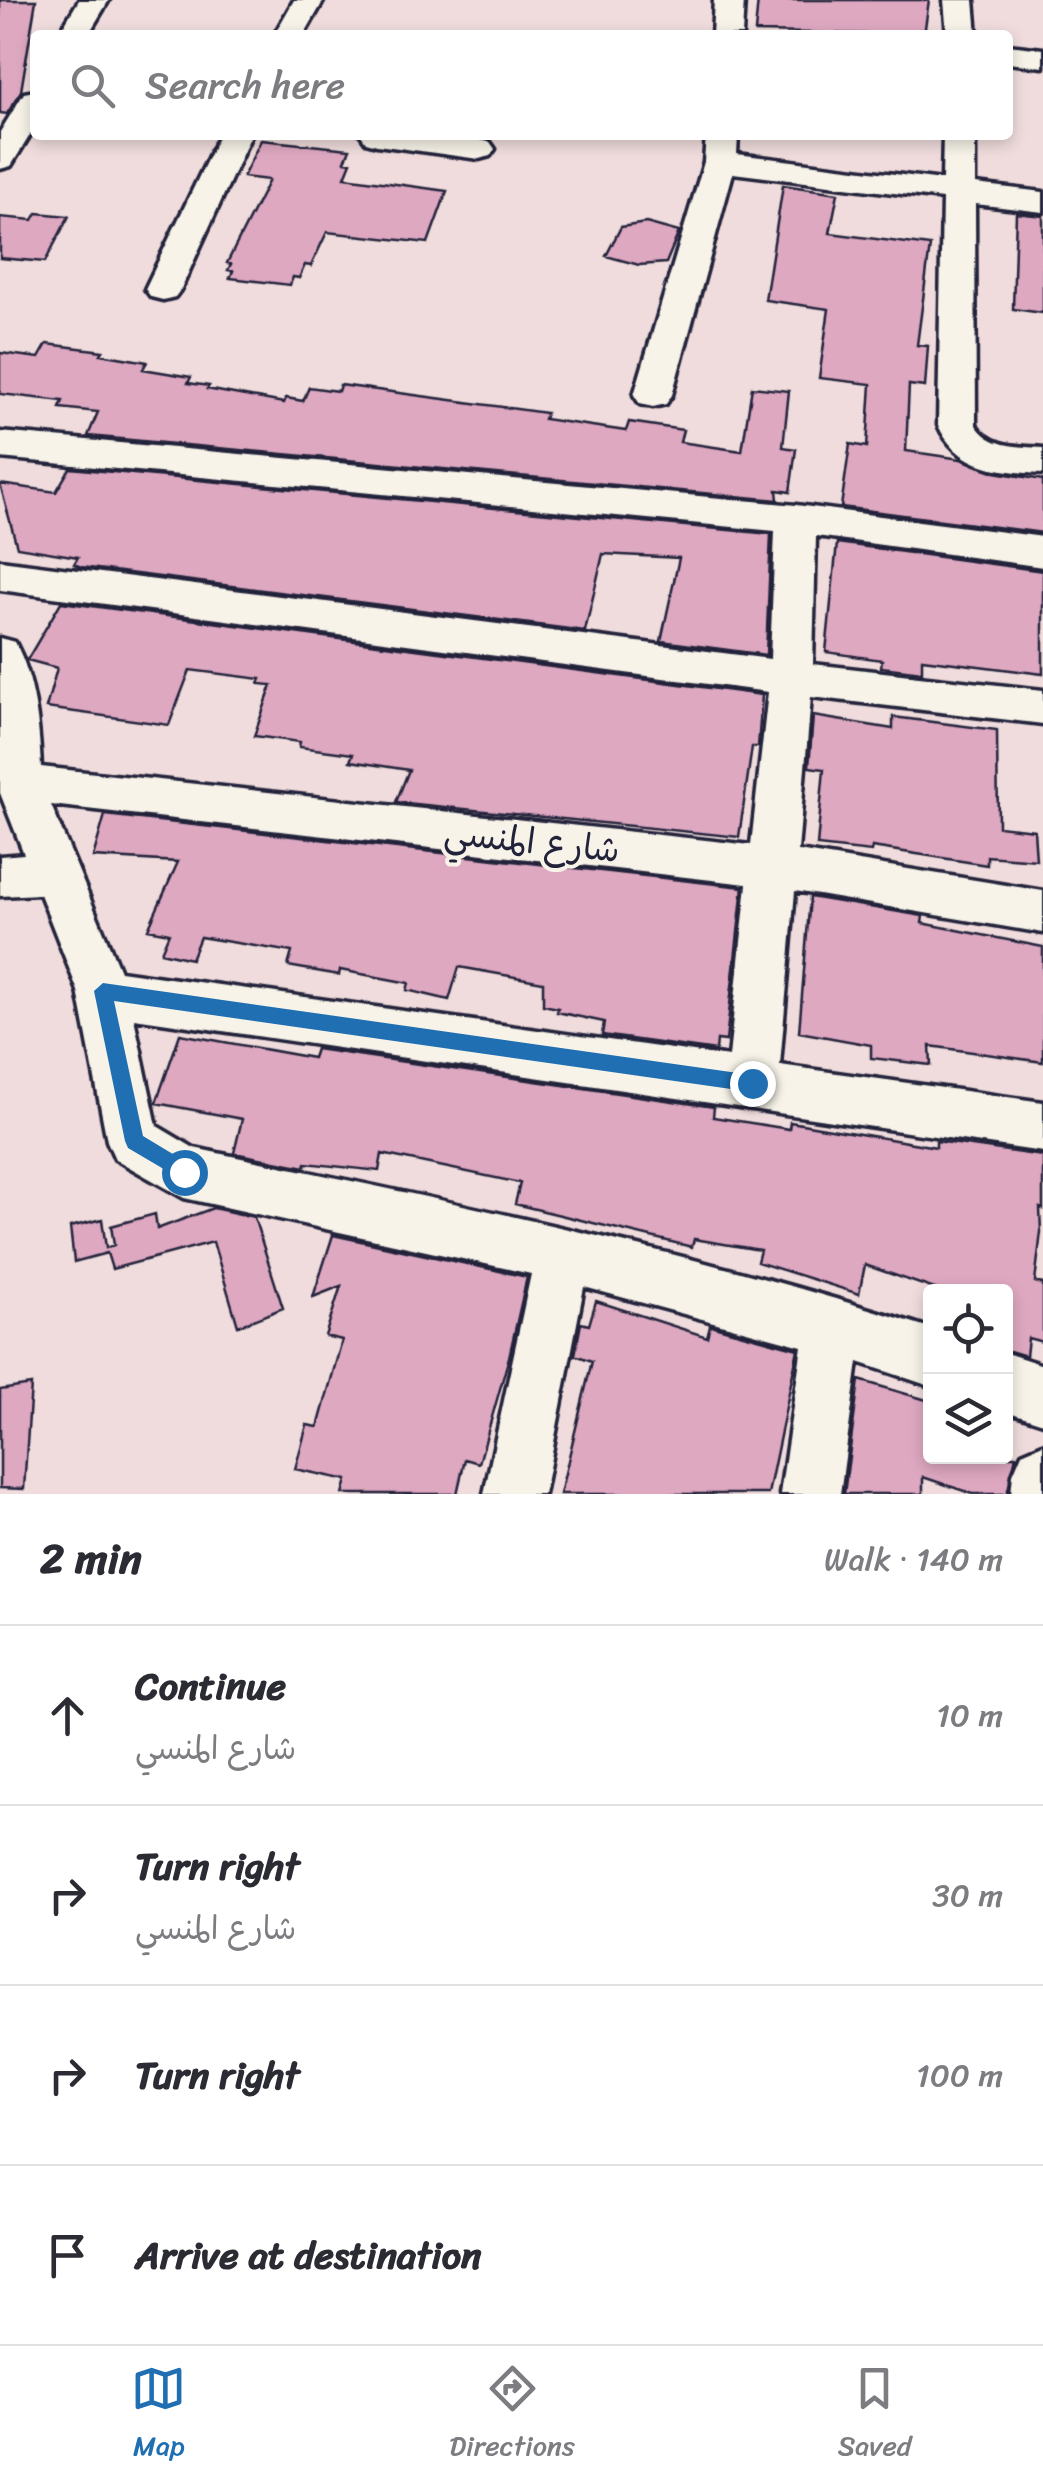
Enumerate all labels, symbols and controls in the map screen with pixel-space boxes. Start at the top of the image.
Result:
search box [30,30,1013,140]
text: Search here [145,52,345,119]
icon: search [65,58,120,113]
street label: شارع المنسي [441,801,623,881]
route end [730,1061,776,1107]
route start [162,1150,208,1196]
map controls [923,1284,1013,1464]
button: locate [923,1284,1013,1374]
button: layers [923,1374,1013,1464]
text: 2 min [40,1522,142,1596]
text: Walk · 140 m [824,1531,1003,1588]
text: Continue [135,1653,286,1720]
text: 10 m [936,1687,1003,1744]
icon: ahead [40,1688,95,1743]
text: شارع المنسي [135,1720,296,1777]
text: Turn right [135,1833,300,1900]
text: 30 m [932,1867,1003,1924]
icon: right [40,1868,95,1923]
text: شارع المنسي [135,1900,296,1957]
text: Turn right [135,2042,300,2109]
text: 100 m [916,2047,1003,2104]
icon: right [40,2048,95,2103]
text: Arrive at destination [135,2222,482,2289]
icon: arrive [40,2228,95,2283]
tab: Map [131,2361,186,2470]
tab: Directions [449,2361,575,2470]
tab: Saved [838,2361,912,2470]

